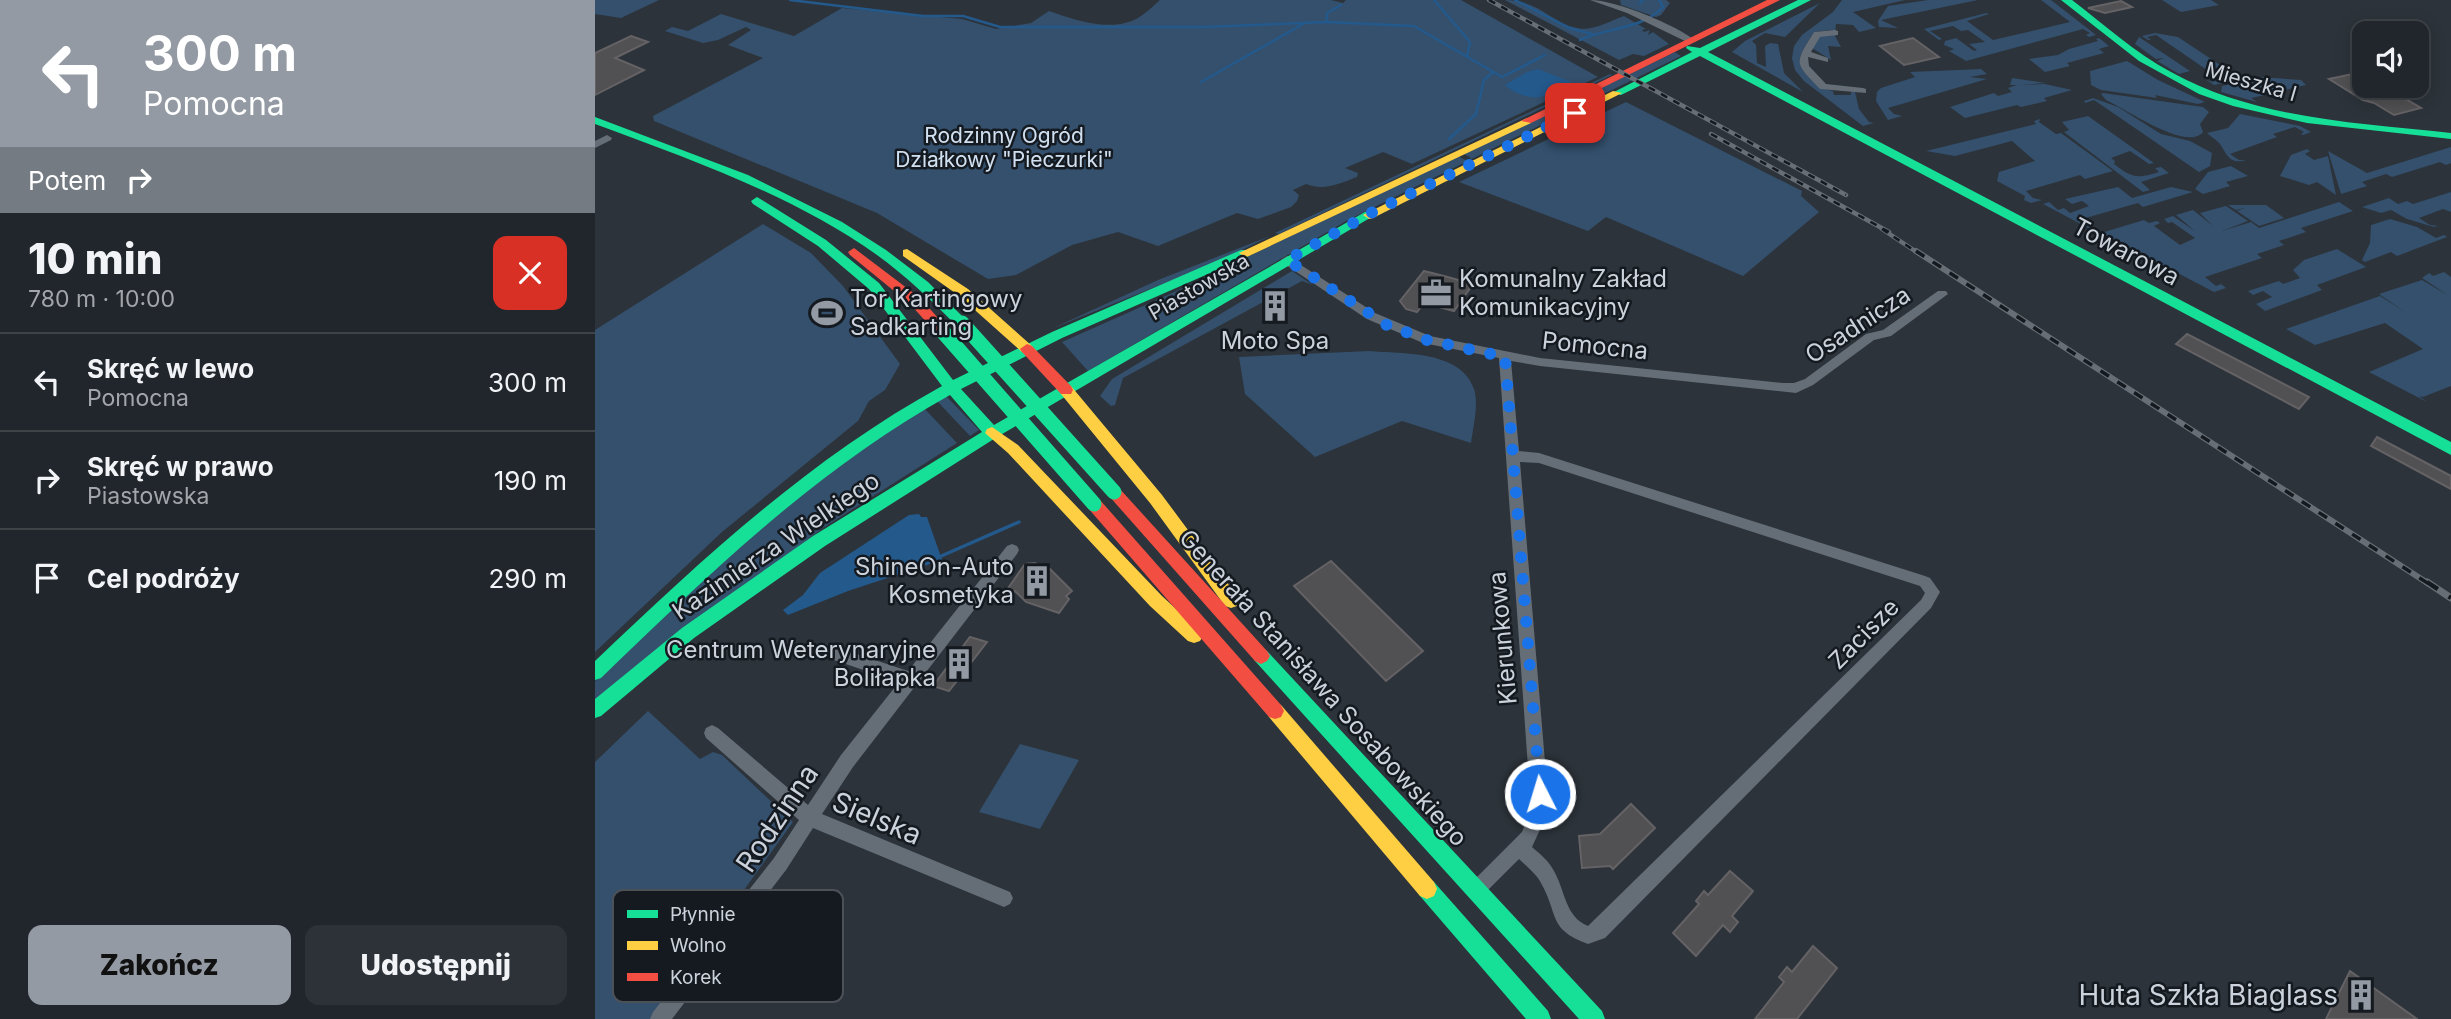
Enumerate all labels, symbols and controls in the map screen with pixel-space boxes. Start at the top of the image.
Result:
map controls [2352,21,2429,98]
button: sound [2352,21,2429,98]
text: 300 m [143,24,297,83]
icon: left [28,28,119,119]
street label: Mieszka I [2203,57,2300,106]
pin [1545,83,1605,143]
text: Pomocna [143,84,285,123]
icon: arrive [1556,94,1594,132]
park label: Rodzinny Ogród Działkowy "Pieczurki" [895,123,1113,172]
icon: right [120,161,158,199]
text: Potem [28,165,106,196]
street label: Towarowa [2068,211,2184,292]
text: 10 min [28,233,162,284]
button: close [493,236,567,310]
street label: Piastowska [1144,248,1253,325]
place label: Komunalny Zakład Komunikacyjny [1459,264,1667,321]
office icon: Komunalny Zakład Komunikacyjny [1419,276,1453,310]
street label: Osadnicza [1800,280,1916,369]
place label: Tor Kartingowy Sadkarting [850,284,1022,341]
text: 780 m · 10:00 [28,285,175,313]
building icon: Moto Spa [1258,289,1292,323]
sports icon: Tor Kartingowy Sadkarting [810,296,844,330]
place label: Moto Spa [1221,326,1329,355]
street label: Pomocna [1541,326,1649,365]
text: Skręć w lewo [87,353,254,384]
icon: left [28,363,66,401]
text: 300 m [488,367,567,398]
text: Pomocna [87,384,189,412]
text: Skręć w prawo [87,451,274,482]
icon: right [28,461,66,499]
text: 190 m [494,465,567,496]
street label: Kazimierza Wielkiego [667,466,885,626]
text: Piastowska [87,482,210,510]
street label: Generała Stanisława Sosabowskiego [1173,523,1473,852]
place label: ShineOn-Auto Kosmetyka [855,552,1014,609]
icon: arrive [28,559,66,597]
text: Cel podróży [87,563,240,594]
text: 290 m [489,563,567,594]
building icon: ShineOn-Auto Kosmetyka [1020,564,1054,598]
street label: Kierunkowa [1482,570,1523,706]
street label: Zacisze [1822,592,1905,675]
place label: Centrum Weterynaryjne Boliłapka [666,635,936,692]
building icon: Centrum Weterynaryjne Boliłapka [942,647,976,681]
position arrow [1503,757,1577,831]
street label: Rodzinna [729,758,825,878]
street label: Sielska [827,784,927,852]
legend [613,890,843,1002]
text: Płynnie [670,903,736,926]
button: Zakończ [28,925,291,1005]
button: Udostępnij [305,925,567,1005]
text: Wolno [670,934,726,957]
text: Korek [670,966,722,989]
place label: Huta Szkła Biaglass [2079,978,2338,1012]
building icon: Huta Szkła Biaglass [2344,978,2378,1012]

